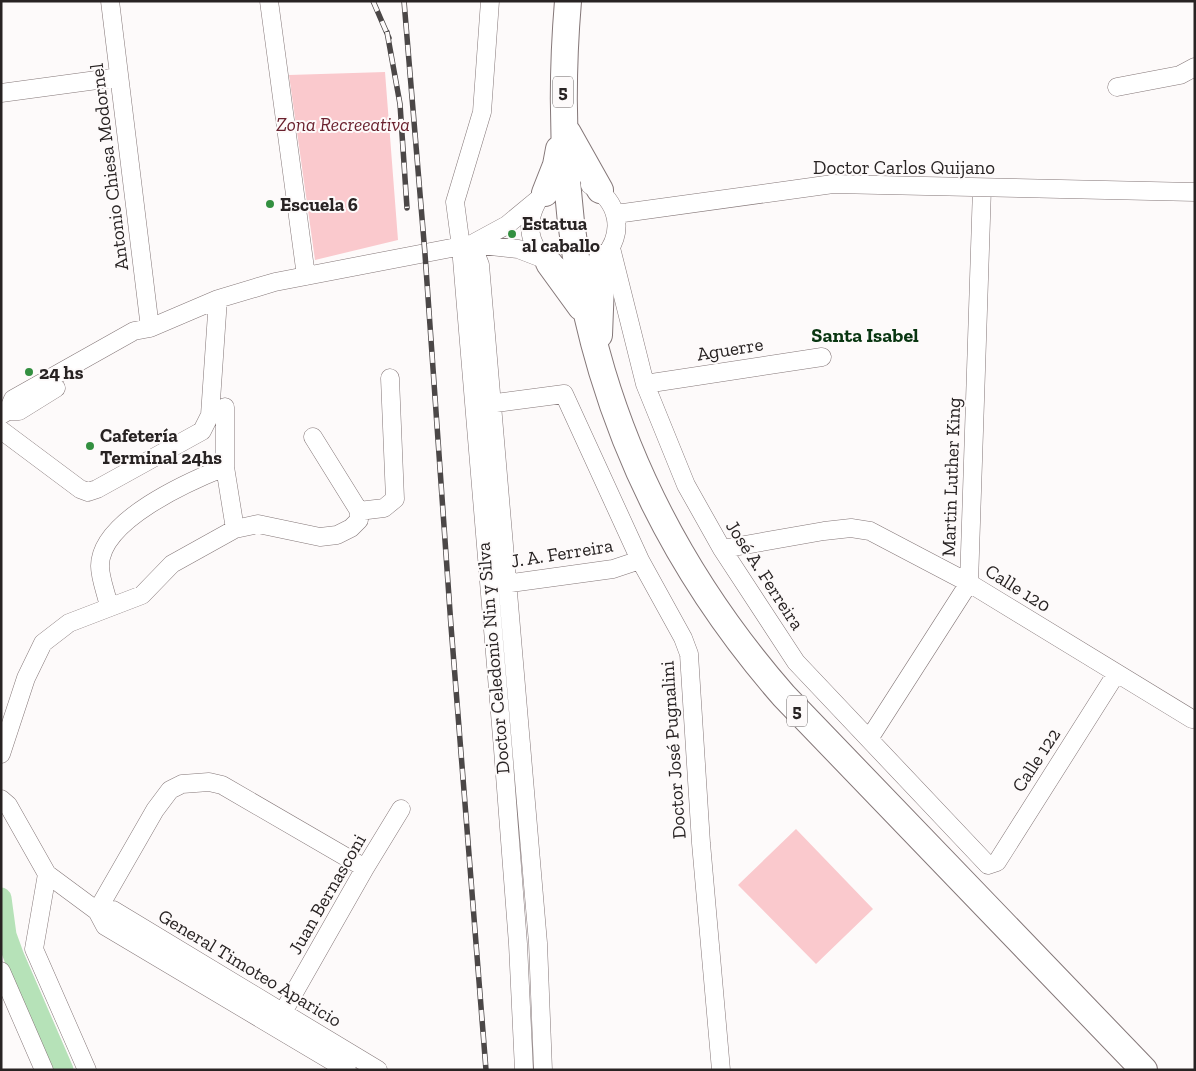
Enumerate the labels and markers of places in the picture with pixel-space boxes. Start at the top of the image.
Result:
place label: Escuela 6 [280,193,358,216]
marker: Escuela 6 [264,198,276,210]
place label: Estatua al caballo [522,212,600,257]
marker: Estatua al caballo [506,228,518,240]
place label: 24 hs [39,361,84,384]
marker: 24 hs [23,366,35,378]
place label: Cafetería Terminal 24hs [100,424,222,469]
marker: Cafetería Terminal 24hs [84,440,96,452]

